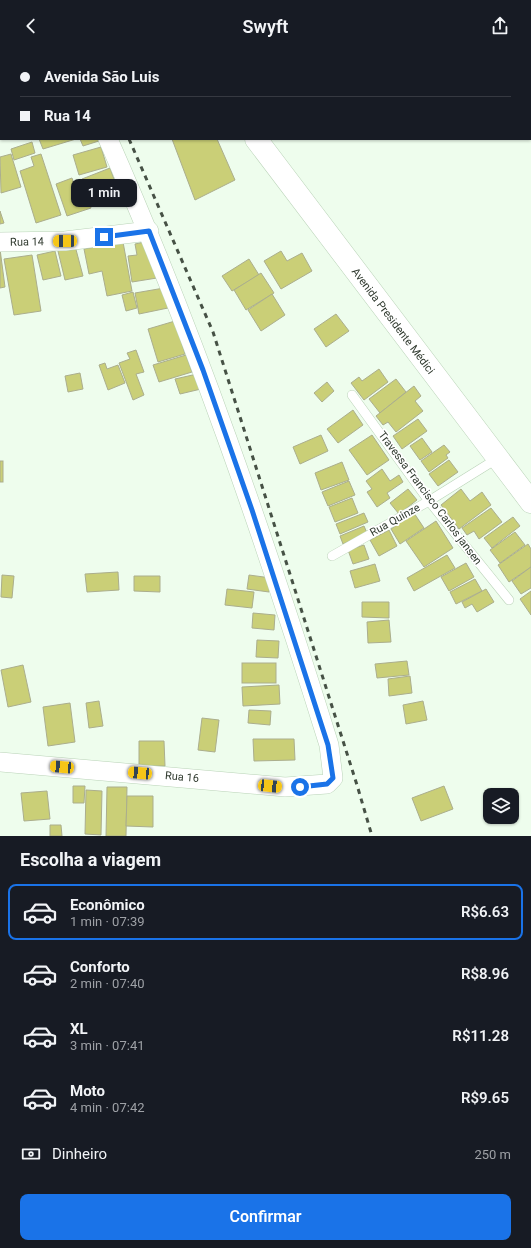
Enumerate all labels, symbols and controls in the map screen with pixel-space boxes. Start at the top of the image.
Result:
icon: back [20,15,42,37]
icon: share [489,15,511,37]
text: Swyft [243,16,288,37]
text: Avenida São Luis [44,68,159,86]
text: Rua 14 [44,107,91,125]
callout: 1 min [71,179,137,207]
text: 1 min [88,185,120,200]
route end [95,228,113,246]
street label: Rua 14 [10,235,44,249]
car [53,235,77,247]
street label: Avenida Presidente Médici [349,265,437,377]
street label: Travessa Francisco Carlos jansen [376,429,484,567]
street label: Rua Quinze [368,501,422,539]
car [50,760,74,774]
car [128,766,152,780]
street label: Rua 16 [165,769,199,785]
route start [291,778,309,796]
car [257,779,283,793]
map controls [483,788,519,824]
button: layers [483,788,519,824]
text: Escolha a viagem [20,849,161,870]
icon: car [22,894,58,930]
text: Econômico [70,896,145,914]
text: R$6.63 [461,903,509,921]
text: 1 min · 07:39 [70,914,145,929]
icon: car [22,956,58,992]
text: Conforto [70,958,130,976]
text: R$8.96 [461,965,509,983]
text: 2 min · 07:40 [70,976,145,991]
icon: car [22,1018,58,1054]
text: XL [70,1020,88,1038]
text: R$11.28 [452,1027,509,1045]
text: 3 min · 07:41 [70,1038,145,1053]
icon: car [22,1080,58,1116]
text: Moto [70,1082,105,1100]
text: R$9.65 [461,1089,509,1107]
text: 4 min · 07:42 [70,1100,145,1115]
icon: cash [20,1143,42,1165]
text: Dinheiro [52,1145,107,1163]
text: 250 m [474,1147,511,1162]
button: Confirmar [20,1194,511,1240]

